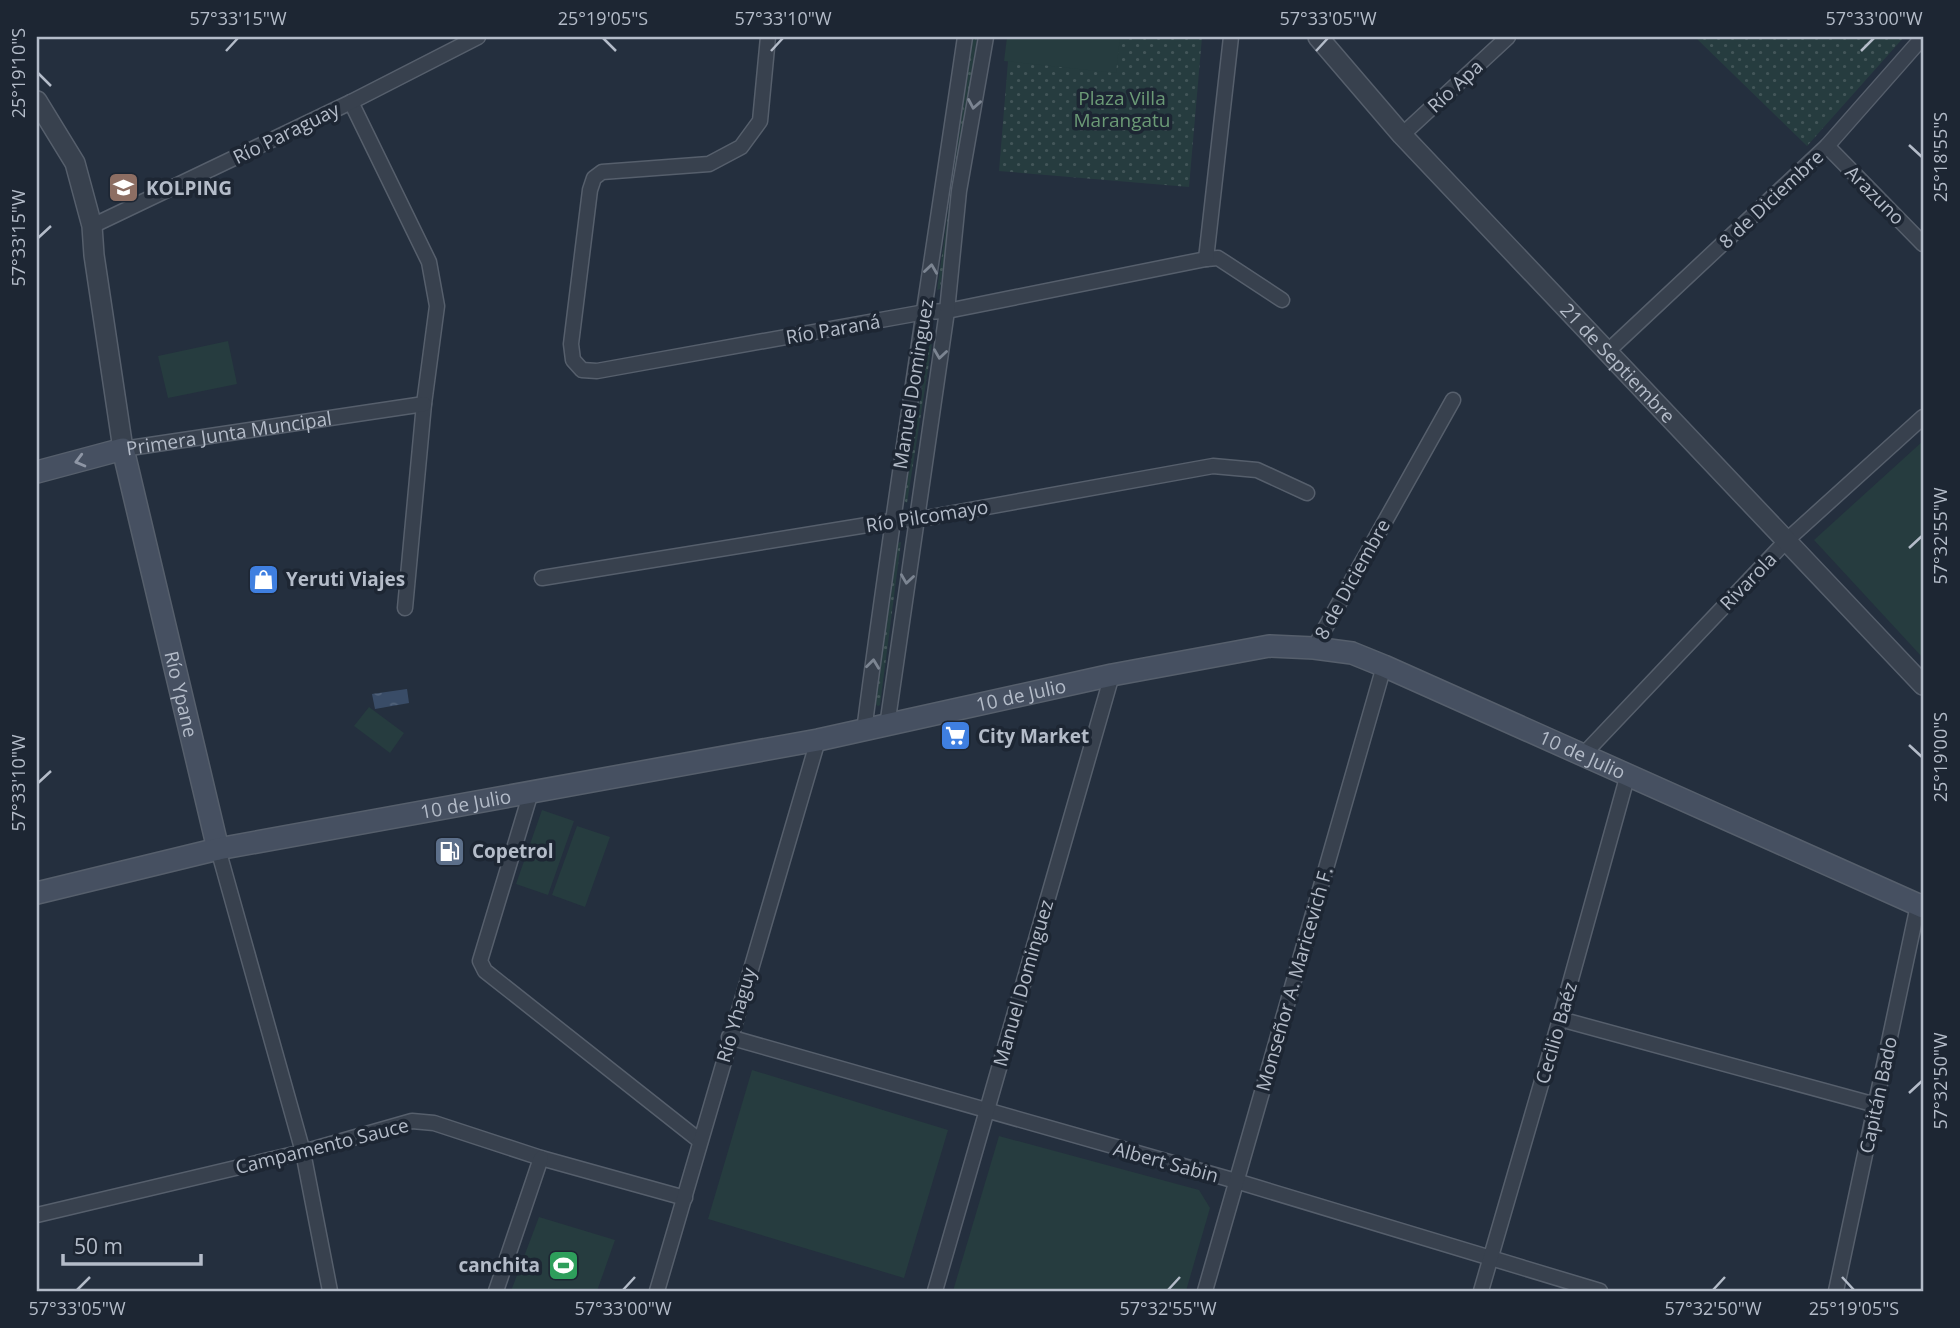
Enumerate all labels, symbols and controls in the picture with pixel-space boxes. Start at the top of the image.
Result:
text: 57°33'15"W [189,6,287,30]
text: 25°19'05"S [558,6,648,30]
text: 57°33'10"W [734,6,832,30]
text: 57°33'05"W [1279,6,1377,30]
text: 57°33'00"W [1825,6,1923,30]
text: 25°19'10"S [6,28,30,118]
street label: Río Apa [1422,54,1488,118]
park label: Plaza Villa Marangatu [1074,85,1170,133]
street label: Río Paraguay [229,96,344,170]
one-way arrow [967,98,982,110]
text: 25°18'55"S [1928,112,1952,202]
street label: 8 de Diciembre [1713,144,1829,254]
street label: Arazuno [1840,160,1910,230]
school or university icon: KOLPING [106,171,140,205]
place label: KOLPING [146,175,232,201]
text: 57°33'15"W [6,189,30,287]
one-way arrow [924,263,939,275]
street label: Manuel Dominguez [887,297,939,471]
street label: 21 de Septiembre [1555,297,1681,429]
street label: Río Paraná [784,308,882,350]
one-way arrow [933,348,948,359]
street label: Primera Junta Muncipal [124,405,333,461]
one-way arrow [74,453,86,467]
text: 57°32'55"W [1928,487,1952,585]
street label: Río Pilcomayo [864,493,990,539]
street label: 8 de Diciembre [1308,514,1396,644]
street label: Rivarola [1714,546,1782,616]
shop icon: Yeruti Viajes [246,562,280,596]
place label: Yeruti Viajes [286,566,405,592]
one-way arrow [900,573,915,585]
street label: Río Ypane [158,648,204,740]
one-way arrow [865,658,880,669]
street label: 10 de Julio [973,673,1069,718]
text: 25°19'00"S [1928,712,1952,802]
supermarket icon: City Market [938,719,972,753]
place label: City Market [978,723,1089,749]
street label: 10 de Julio [1535,724,1629,785]
text: 57°33'10"W [6,734,30,832]
street label: 10 de Julio [418,783,513,825]
fuel station icon: Copetrol [432,834,466,868]
place label: Copetrol [472,838,554,864]
street label: Monseñor A. Maricevich F. [1249,864,1339,1094]
street label: Manuel Dominguez [987,897,1059,1069]
street label: Río Yhaguy [710,964,762,1065]
street label: Cecilio Baéz [1529,979,1583,1087]
text: 57°32'50"W [1928,1032,1952,1130]
street label: Capitán Bado [1853,1034,1903,1156]
street label: Campamento Sauce [233,1112,411,1180]
street label: Albert Sabin [1111,1136,1221,1188]
scale bar [63,1223,201,1267]
text: 50 m [74,1232,123,1260]
sports icon: canchita [546,1248,580,1282]
place label: canchita [458,1252,540,1278]
text: 57°33'05"W [28,1296,126,1320]
text: 57°33'00"W [574,1296,672,1320]
text: 57°32'55"W [1119,1296,1217,1320]
text: 57°32'50"W [1664,1296,1762,1320]
text: 25°19'05"S [1809,1296,1899,1320]

